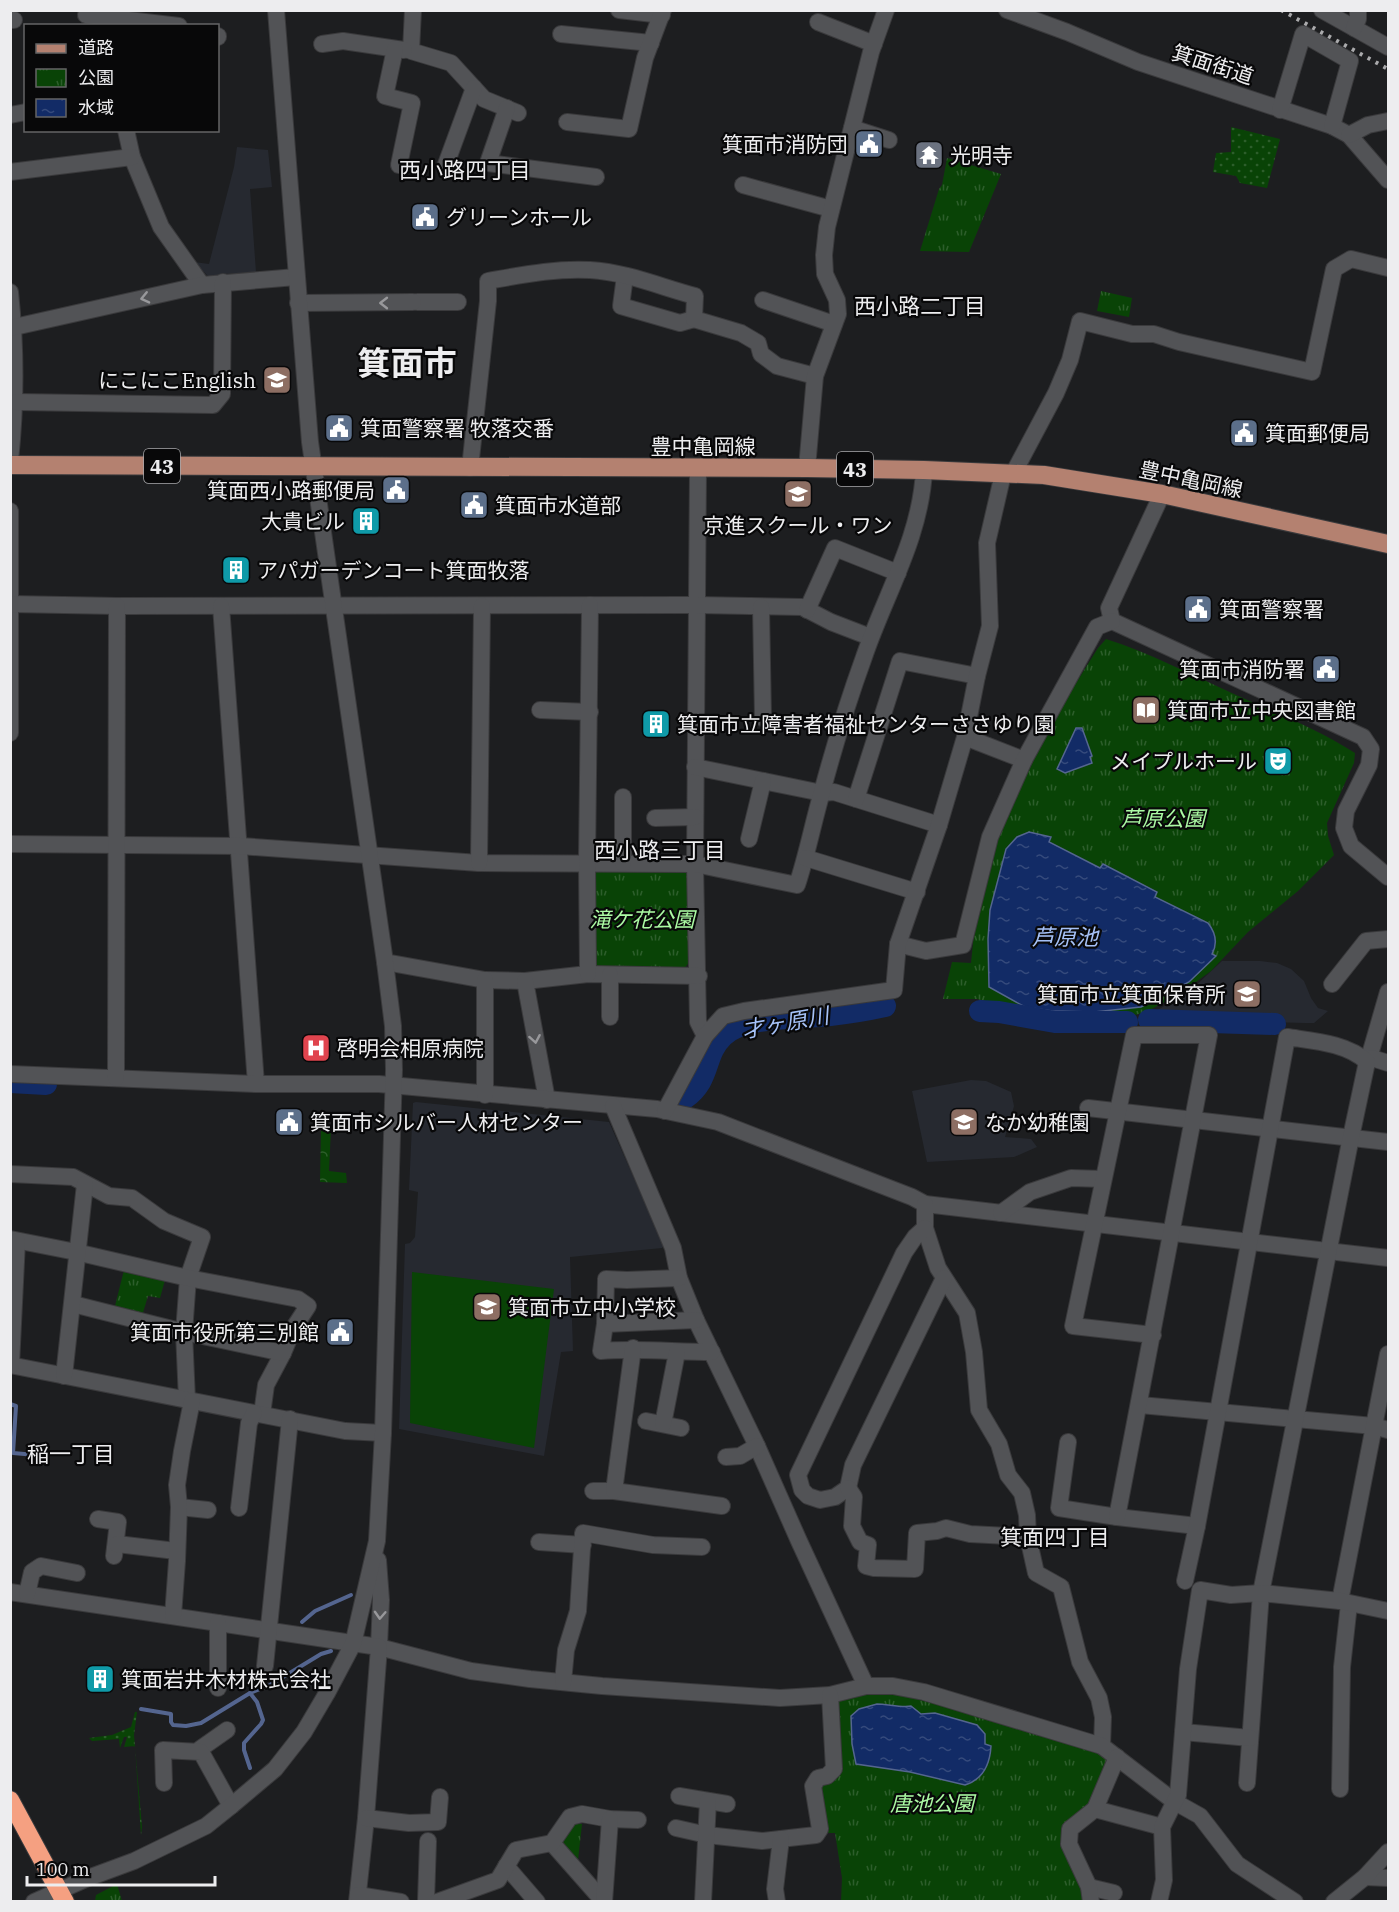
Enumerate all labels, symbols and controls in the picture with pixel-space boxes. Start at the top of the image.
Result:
legend [24,24,219,132]
text: 道路 [78,36,114,59]
street label: 箕面街道 [1169,38,1257,90]
text: 公園 [78,66,114,89]
text: 水域 [78,96,114,119]
public building icon: 箕面市消防団 [853,128,885,160]
place label: 箕面市消防団 [722,130,848,158]
temple icon: 光明寺 [913,139,945,171]
place label: 光明寺 [950,141,1013,169]
district label: 西小路四丁目 [399,155,531,184]
public building icon: グリーンホール [409,201,441,233]
place label: グリーンホール [446,203,592,231]
one-way arrow [140,290,150,303]
district label: 西小路二丁目 [854,291,986,320]
one-way arrow [380,296,389,309]
district label: 箕面市 [358,341,457,384]
school or university icon: にこにこEnglish [261,364,293,396]
place label: にこにこEnglish [98,366,256,394]
public building icon: 箕面警察署 牧落交番 [323,412,355,444]
place label: 箕面警察署 牧落交番 [360,414,554,442]
public building icon: 箕面郵便局 [1228,417,1260,449]
place label: 箕面郵便局 [1265,419,1370,447]
street label: 豊中亀岡線 [651,432,756,460]
road number: 43 [144,449,180,483]
road number: 43 [837,452,873,486]
street label: 豊中亀岡線 [1137,454,1245,504]
public building icon: 箕面西小路郵便局 [380,474,412,506]
place label: 箕面西小路郵便局 [207,476,375,504]
school or university icon: 京進スクール・ワン [782,478,814,510]
public building icon: 箕面市水道部 [458,489,490,521]
place label: 箕面市水道部 [495,491,621,519]
building icon: 大貴ビル [350,505,382,537]
place label: 大貴ビル [261,507,345,535]
place label: 京進スクール・ワン [704,511,893,539]
building icon: アパガーデンコート箕面牧落 [220,554,252,586]
place label: アパガーデンコート箕面牧落 [257,556,530,584]
public building icon: 箕面警察署 [1182,593,1214,625]
place label: 箕面警察署 [1219,595,1324,623]
public building icon: 箕面市消防署 [1310,653,1342,685]
place label: 箕面市消防署 [1179,655,1305,683]
library icon: 箕面市立中央図書館 [1130,694,1162,726]
place label: 箕面市立中央図書館 [1167,696,1356,724]
building icon: 箕面市立障害者福祉センターささゆり園 [640,708,672,740]
place label: 箕面市立障害者福祉センターささゆり園 [677,710,1055,738]
theatre icon: メイプルホール [1262,745,1294,777]
place label: メイプルホール [1110,747,1257,775]
park label: 芦原公園 [1121,804,1208,832]
district label: 西小路三丁目 [594,835,726,864]
park label: 滝ケ花公園 [590,905,697,933]
water label: 芦原池 [1032,922,1100,951]
school or university icon: 箕面市立箕面保育所 [1231,978,1263,1010]
place label: 箕面市立箕面保育所 [1037,980,1226,1008]
water label: 才ヶ原川 [739,1000,833,1044]
hospital icon: 啓明会相原病院 [300,1032,332,1064]
one-way arrow [528,1033,541,1043]
place label: 啓明会相原病院 [337,1034,484,1062]
public building icon: 箕面市シルバー人材センター [273,1106,305,1138]
school or university icon: なか幼稚園 [948,1106,980,1138]
place label: 箕面市シルバー人材センター [310,1108,583,1136]
place label: なか幼稚園 [985,1108,1090,1136]
school or university icon: 箕面市立中小学校 [471,1291,503,1323]
place label: 箕面市立中小学校 [508,1293,676,1321]
public building icon: 箕面市役所第三別館 [324,1316,356,1348]
place label: 箕面市役所第三別館 [130,1318,319,1346]
district label: 稲一丁目 [27,1439,115,1468]
district label: 箕面四丁目 [1000,1522,1110,1551]
one-way arrow [374,1611,387,1620]
building icon: 箕面岩井木材株式会社 [84,1663,116,1695]
place label: 箕面岩井木材株式会社 [121,1665,331,1693]
park label: 唐池公園 [890,1789,977,1817]
scale bar [27,1849,214,1887]
text: 100 m [36,1858,90,1881]

